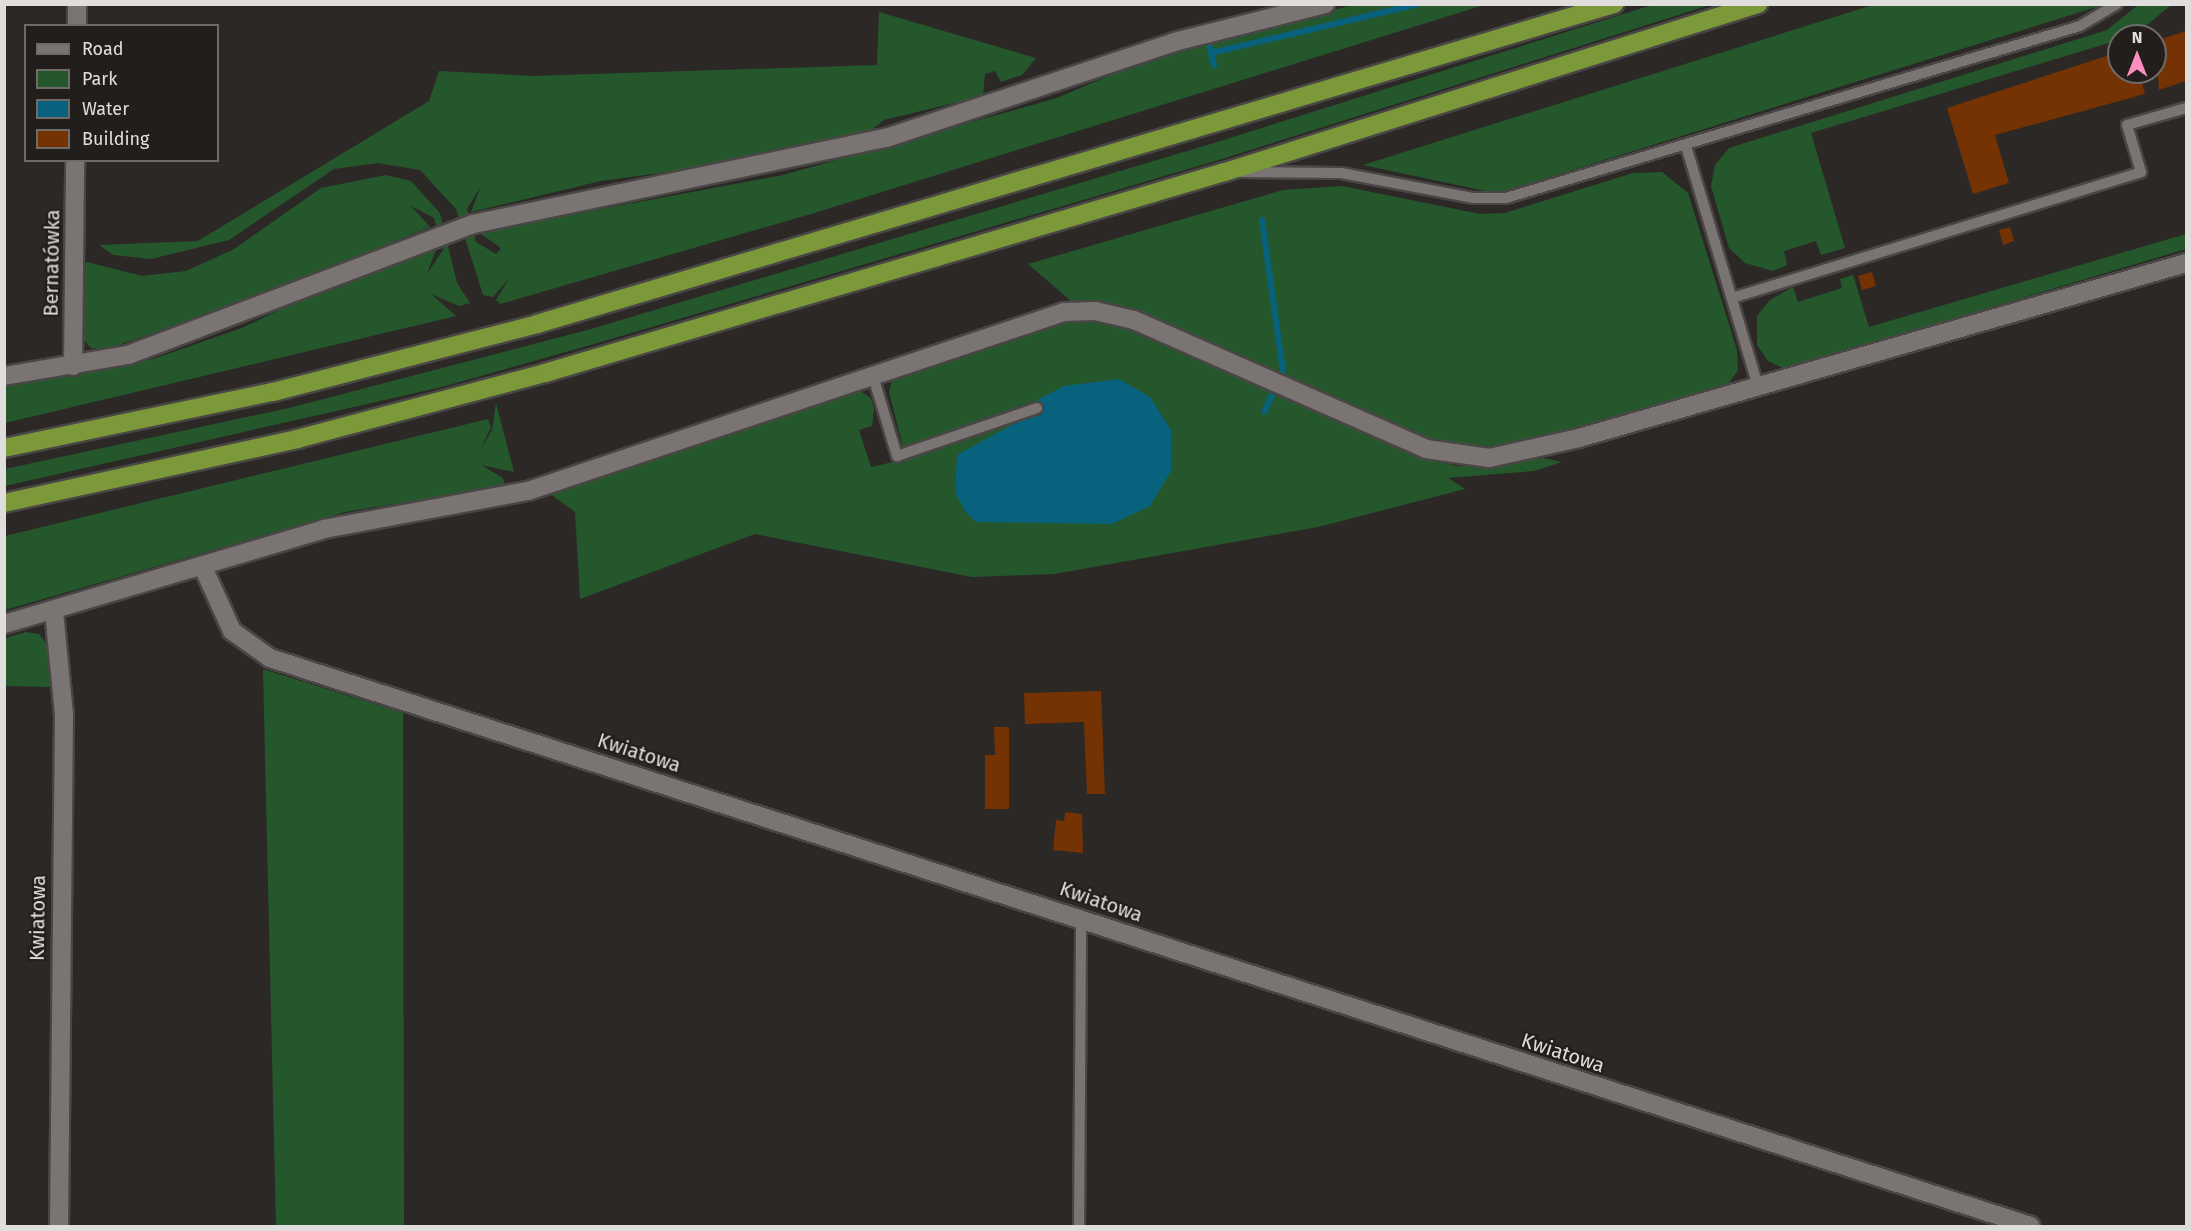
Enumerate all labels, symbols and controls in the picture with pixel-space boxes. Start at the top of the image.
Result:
legend [24,24,219,162]
north arrow [2107,24,2167,84]
text: N [2132,28,2142,47]
text: Road [82,38,124,60]
text: Park [82,68,117,90]
text: Water [82,98,129,120]
text: Building [82,128,149,150]
street label: Bernatówka [39,209,65,317]
street label: Kwiatowa [594,728,684,778]
street label: Kwiatowa [25,875,51,961]
street label: Kwiatowa [1056,877,1146,927]
street label: Kwiatowa [1518,1028,1608,1078]

